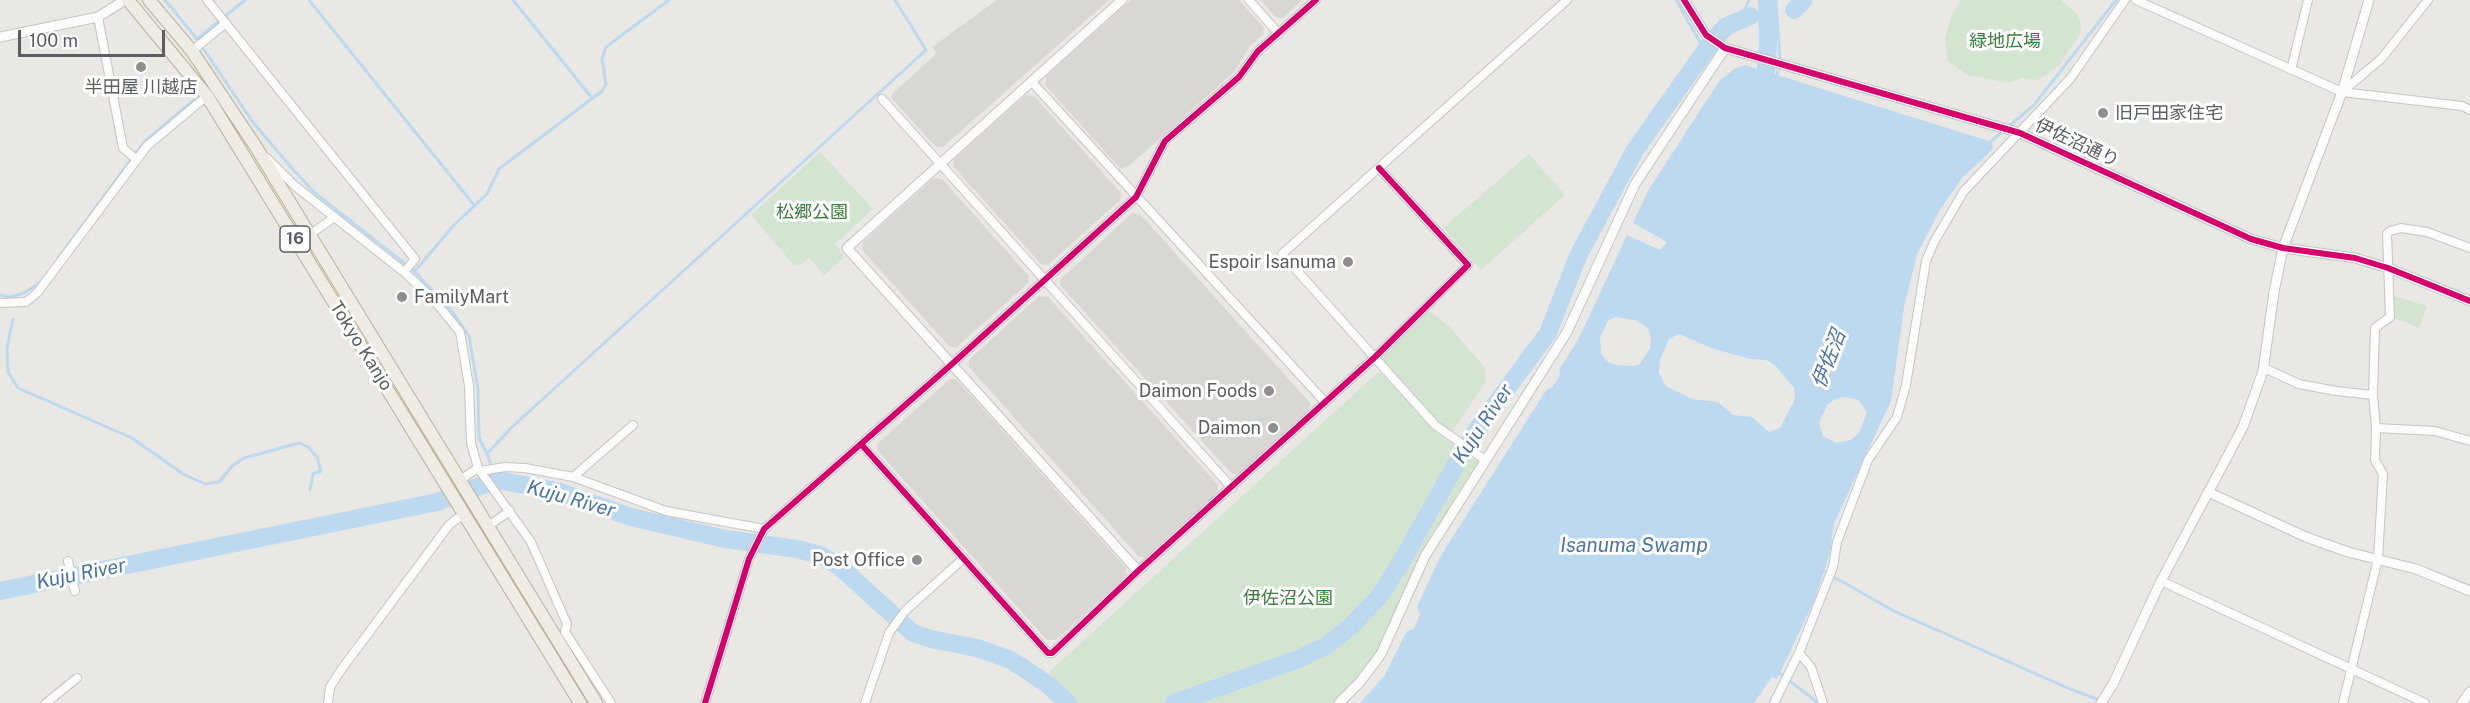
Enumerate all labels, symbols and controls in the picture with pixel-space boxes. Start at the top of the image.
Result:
scale bar [21,18,168,56]
text: 100 m [29,30,78,51]
park label: 緑地広場 [1969,30,2041,52]
marker: 半田屋 川越店 [134,60,148,74]
place label: 半田屋 川越店 [85,76,197,98]
place label: 旧戸田家住宅 [2115,102,2223,124]
marker: 旧戸田家住宅 [2096,106,2110,120]
street label: 伊佐沼通り [2032,114,2122,172]
park label: 松郷公園 [776,201,848,223]
road number: 16 [280,226,310,252]
place label: Espoir Isanuma [1208,251,1336,273]
marker: Espoir Isanuma [1341,255,1355,269]
place label: FamilyMart [414,286,509,308]
marker: FamilyMart [395,290,409,304]
street label: Tokyo Kanjo [325,297,397,395]
water label: 伊佐沼 [1807,327,1851,391]
place label: Daimon Foods [1139,380,1257,402]
water label: Kuju River [1448,380,1518,468]
marker: Daimon Foods [1262,384,1276,398]
place label: Daimon [1198,417,1261,439]
marker: Daimon [1266,421,1280,435]
water label: Kuju River [524,475,618,523]
water label: Isanuma Swamp [1560,534,1708,558]
place label: Post Office [812,549,905,571]
marker: Post Office [910,553,924,567]
water label: Kuju River [34,554,128,594]
park label: 伊佐沼公園 [1243,587,1333,609]

